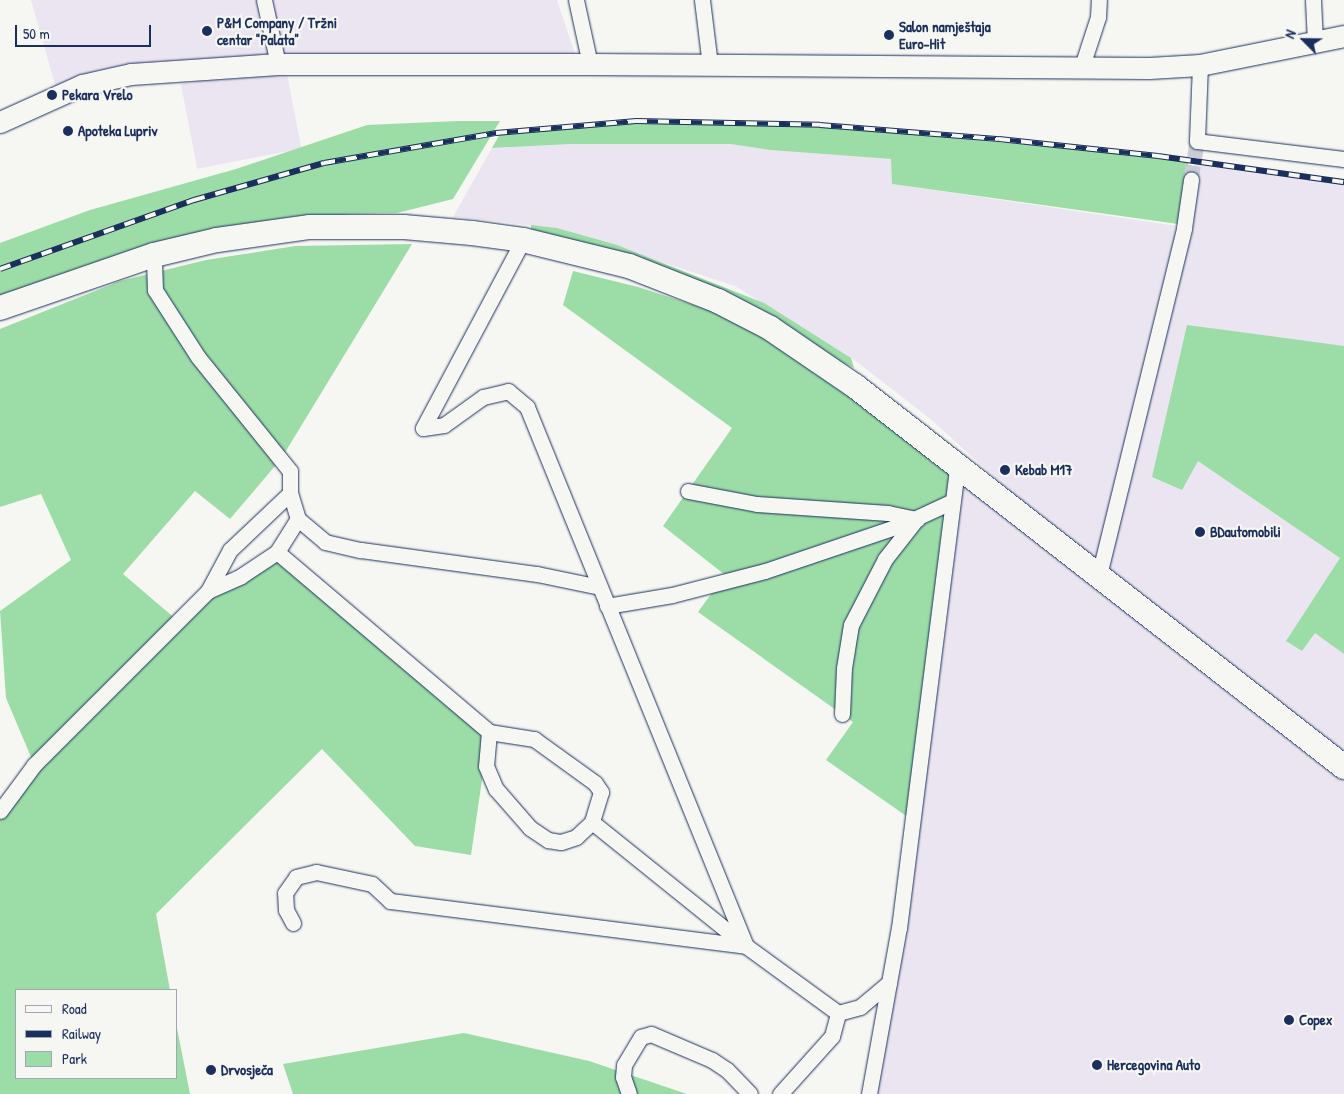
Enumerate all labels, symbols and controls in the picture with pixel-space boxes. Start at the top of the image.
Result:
place label: P&M Company / Tržni centar "Palata" [217,13,337,48]
scale bar [18,15,154,47]
north arrow [1279,15,1329,65]
place label: Salon namještaja Euro-Hit [899,17,991,52]
text: 50 m [23,23,50,44]
marker: P&M Company / Tržni centar "Palata" [201,25,213,37]
text: N [1280,27,1300,41]
marker: Salon namještaja Euro-Hit [883,29,895,41]
place label: Pekara Vrelo [62,86,133,104]
marker: Pekara Vrelo [46,89,58,101]
place label: Apoteka Lupriv [78,122,158,140]
marker: Apoteka Lupriv [62,125,74,137]
place label: Kebab M17 [1015,461,1072,479]
marker: Kebab M17 [999,464,1011,476]
place label: BDautomobili [1210,523,1281,541]
marker: BDautomobili [1194,526,1206,538]
legend [15,989,178,1079]
text: Road [62,998,87,1019]
place label: Copex [1299,1011,1332,1029]
marker: Copex [1283,1014,1295,1026]
text: Railway [62,1023,101,1044]
text: Park [62,1048,87,1069]
place label: Hercegovina Auto [1107,1056,1200,1074]
marker: Hercegovina Auto [1091,1059,1103,1071]
place label: Drvosječa [221,1061,273,1079]
marker: Drvosječa [205,1064,217,1076]

